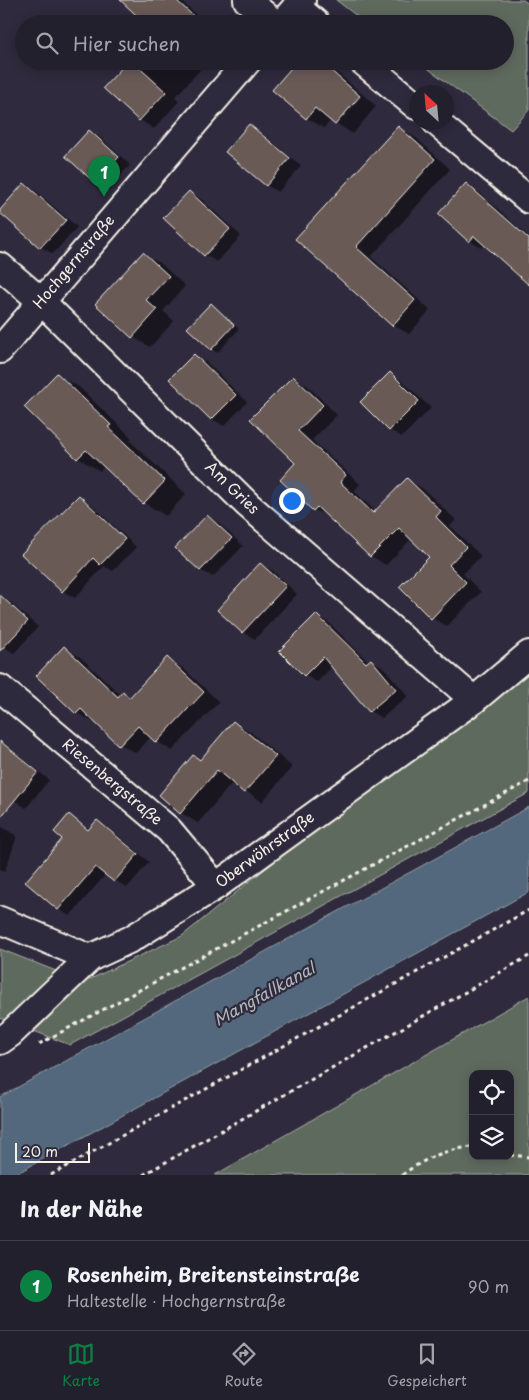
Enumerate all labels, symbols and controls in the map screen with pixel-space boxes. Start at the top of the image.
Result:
search box [15,15,514,70]
icon: search [33,29,61,57]
text: Hier suchen [73,29,180,57]
north arrow [409,85,454,130]
pin: 1 [88,156,120,197]
street label: Hochgernstraße [27,209,119,313]
street label: Am Gries [201,455,265,519]
your location [279,488,305,514]
street label: Riesenbergstraße [58,732,168,830]
street label: Oberwöhrstraße [210,805,318,893]
water label: Mangfallkanal [209,954,321,1031]
map controls [469,1070,514,1160]
button: locate [469,1070,514,1115]
button: layers [469,1115,514,1160]
scale bar [15,1140,90,1163]
text: 20 m [22,1141,58,1162]
text: In der Nähe [20,1192,142,1224]
text: Rosenheim, Breitensteinstraße [67,1260,360,1288]
text: 1 [32,1274,40,1298]
text: 90 m [468,1274,509,1298]
text: Haltestelle · Hochgernstraße [67,1288,286,1312]
tab: Karte [62,1340,100,1391]
tab: Route [224,1340,263,1391]
tab: Gespeichert [387,1340,467,1391]

